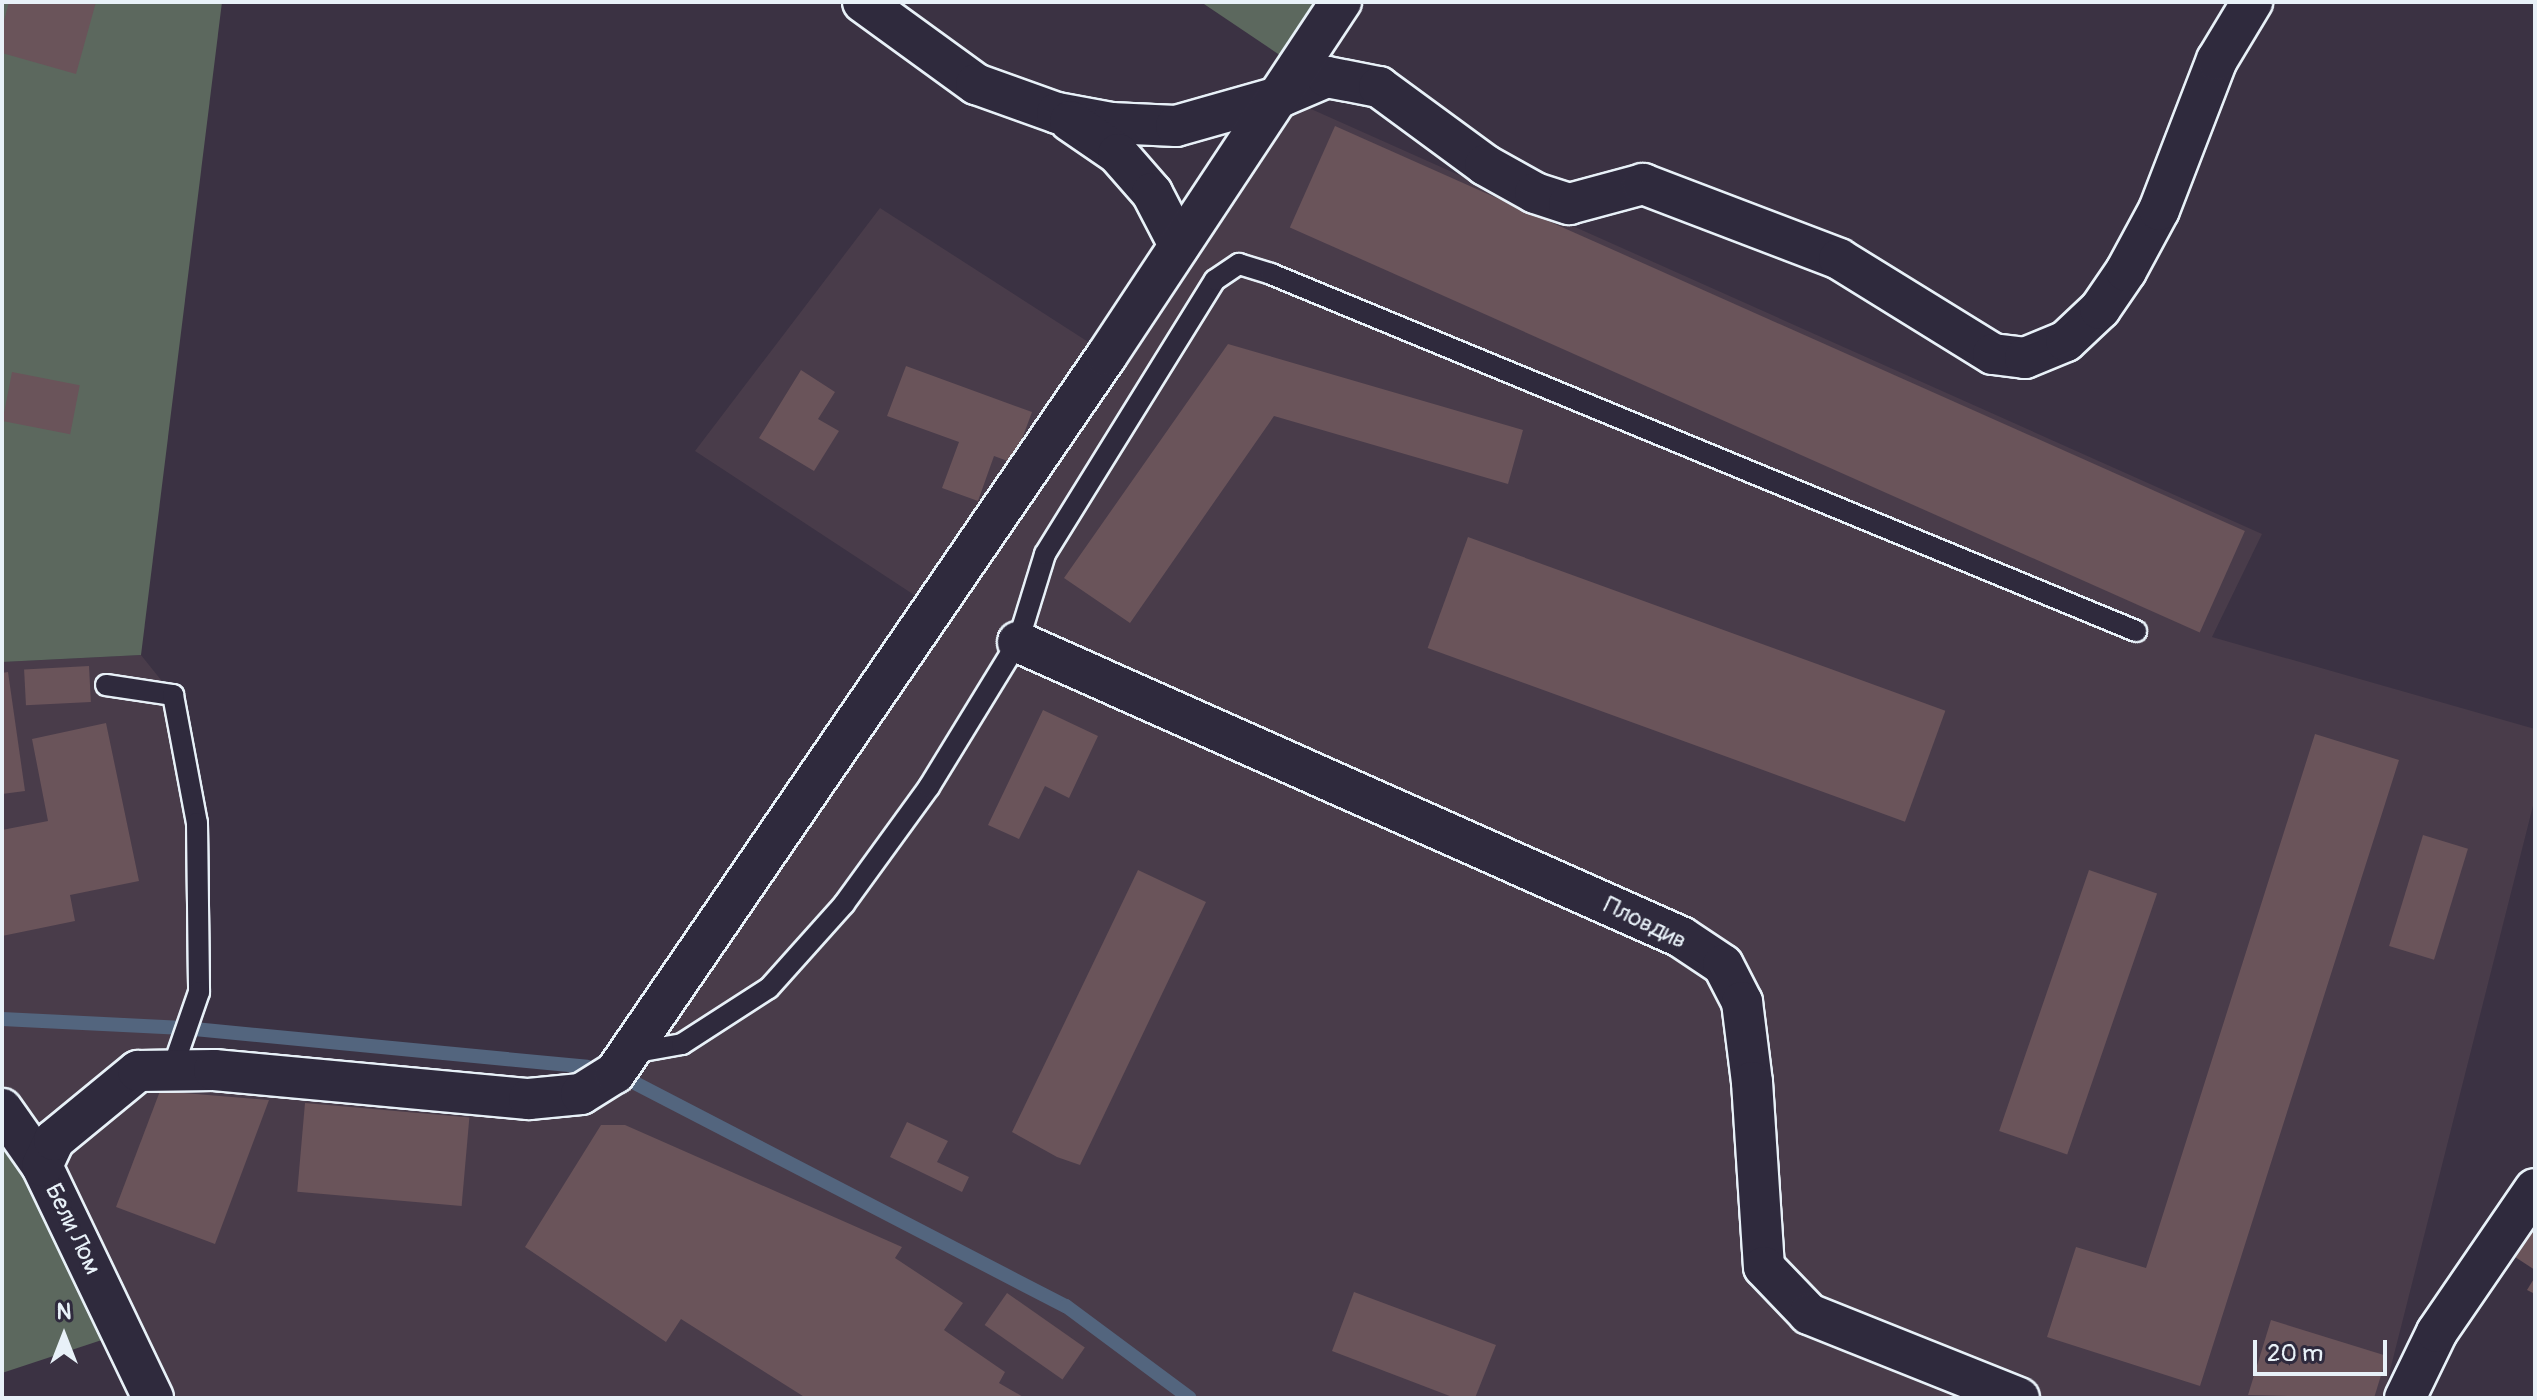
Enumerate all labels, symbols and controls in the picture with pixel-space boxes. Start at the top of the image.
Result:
street label: Пловдив [1599,891,1691,955]
street label: Бели Лом [39,1179,107,1279]
north arrow [24,1296,104,1376]
text: N [57,1298,71,1326]
scale bar [2257,1324,2391,1374]
text: 20 m [2267,1339,2323,1368]

